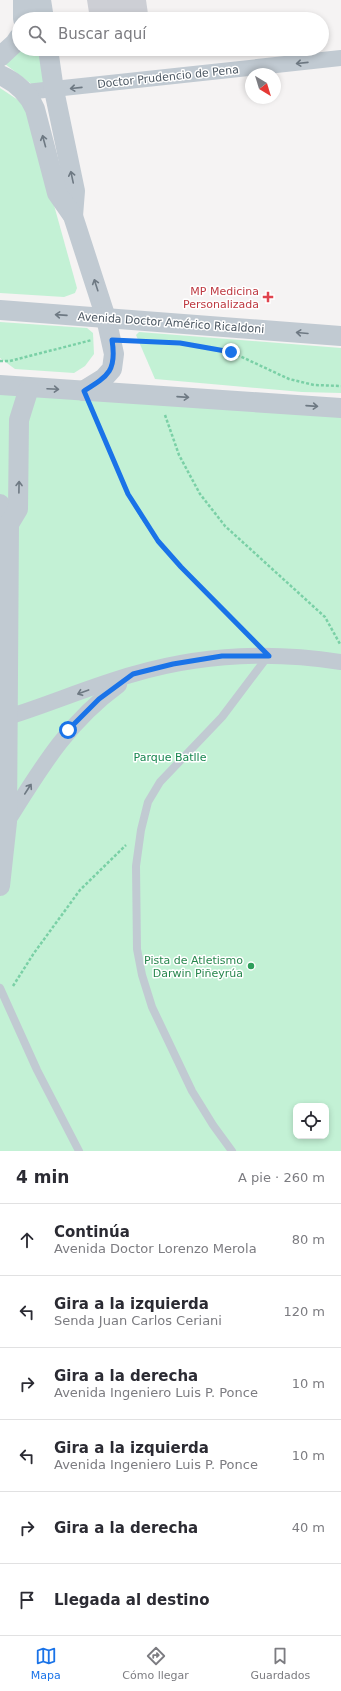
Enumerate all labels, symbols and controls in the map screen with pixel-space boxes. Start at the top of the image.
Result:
search box [12,12,329,56]
icon: search [26,23,48,45]
text: Buscar aquí [58,25,146,43]
one-way arrow [296,59,309,66]
street label: Doctor Prudencio de Pena [97,63,239,91]
north arrow [245,68,281,104]
one-way arrow [70,84,83,91]
one-way arrow [40,135,47,148]
one-way arrow [68,171,76,184]
one-way arrow [92,279,99,292]
place label: MP Medicina Personalizada [183,285,259,311]
marker: MP Medicina Personalizada [262,291,274,303]
street label: Avenida Doctor Américo Ricaldoni [77,310,265,336]
one-way arrow [55,311,68,318]
one-way arrow [296,330,309,337]
route end [222,343,240,361]
one-way arrow [46,386,59,393]
one-way arrow [176,394,189,401]
one-way arrow [305,402,318,409]
one-way arrow [15,481,23,494]
one-way arrow [77,689,90,696]
route start [59,721,77,739]
park label: Parque Batlle [134,751,207,764]
one-way arrow [24,784,32,795]
place label: Pista de Atletismo Darwin Piñeyrúa [144,954,243,980]
marker: Pista de Atletismo Darwin Piñeyrúa [246,961,256,971]
map controls [293,1103,329,1139]
button: locate [293,1103,329,1139]
text: 4 min [16,1167,69,1187]
text: A pie · 260 m [238,1170,325,1185]
text: Continúa [54,1223,130,1241]
icon: ahead [16,1229,38,1251]
text: 80 m [292,1232,325,1247]
text: Avenida Doctor Lorenzo Merola [54,1241,257,1256]
text: Gira a la izquierda [54,1295,209,1313]
icon: left [16,1301,38,1323]
text: 120 m [283,1304,325,1319]
text: Senda Juan Carlos Ceriani [54,1313,222,1328]
text: Gira a la derecha [54,1367,198,1385]
icon: right [16,1373,38,1395]
text: 10 m [292,1376,325,1391]
text: Avenida Ingeniero Luis P. Ponce [54,1385,258,1400]
text: Gira a la izquierda [54,1439,209,1457]
icon: left [16,1445,38,1467]
text: 10 m [292,1448,325,1463]
text: Avenida Ingeniero Luis P. Ponce [54,1457,258,1472]
icon: right [16,1517,38,1539]
text: Gira a la derecha [54,1519,198,1537]
text: 40 m [292,1520,325,1535]
icon: arrive [16,1589,38,1611]
text: Llegada al destino [54,1591,209,1609]
tab: Mapa [31,1645,61,1682]
tab: Cómo llegar [122,1645,189,1682]
tab: Guardados [250,1645,310,1682]

